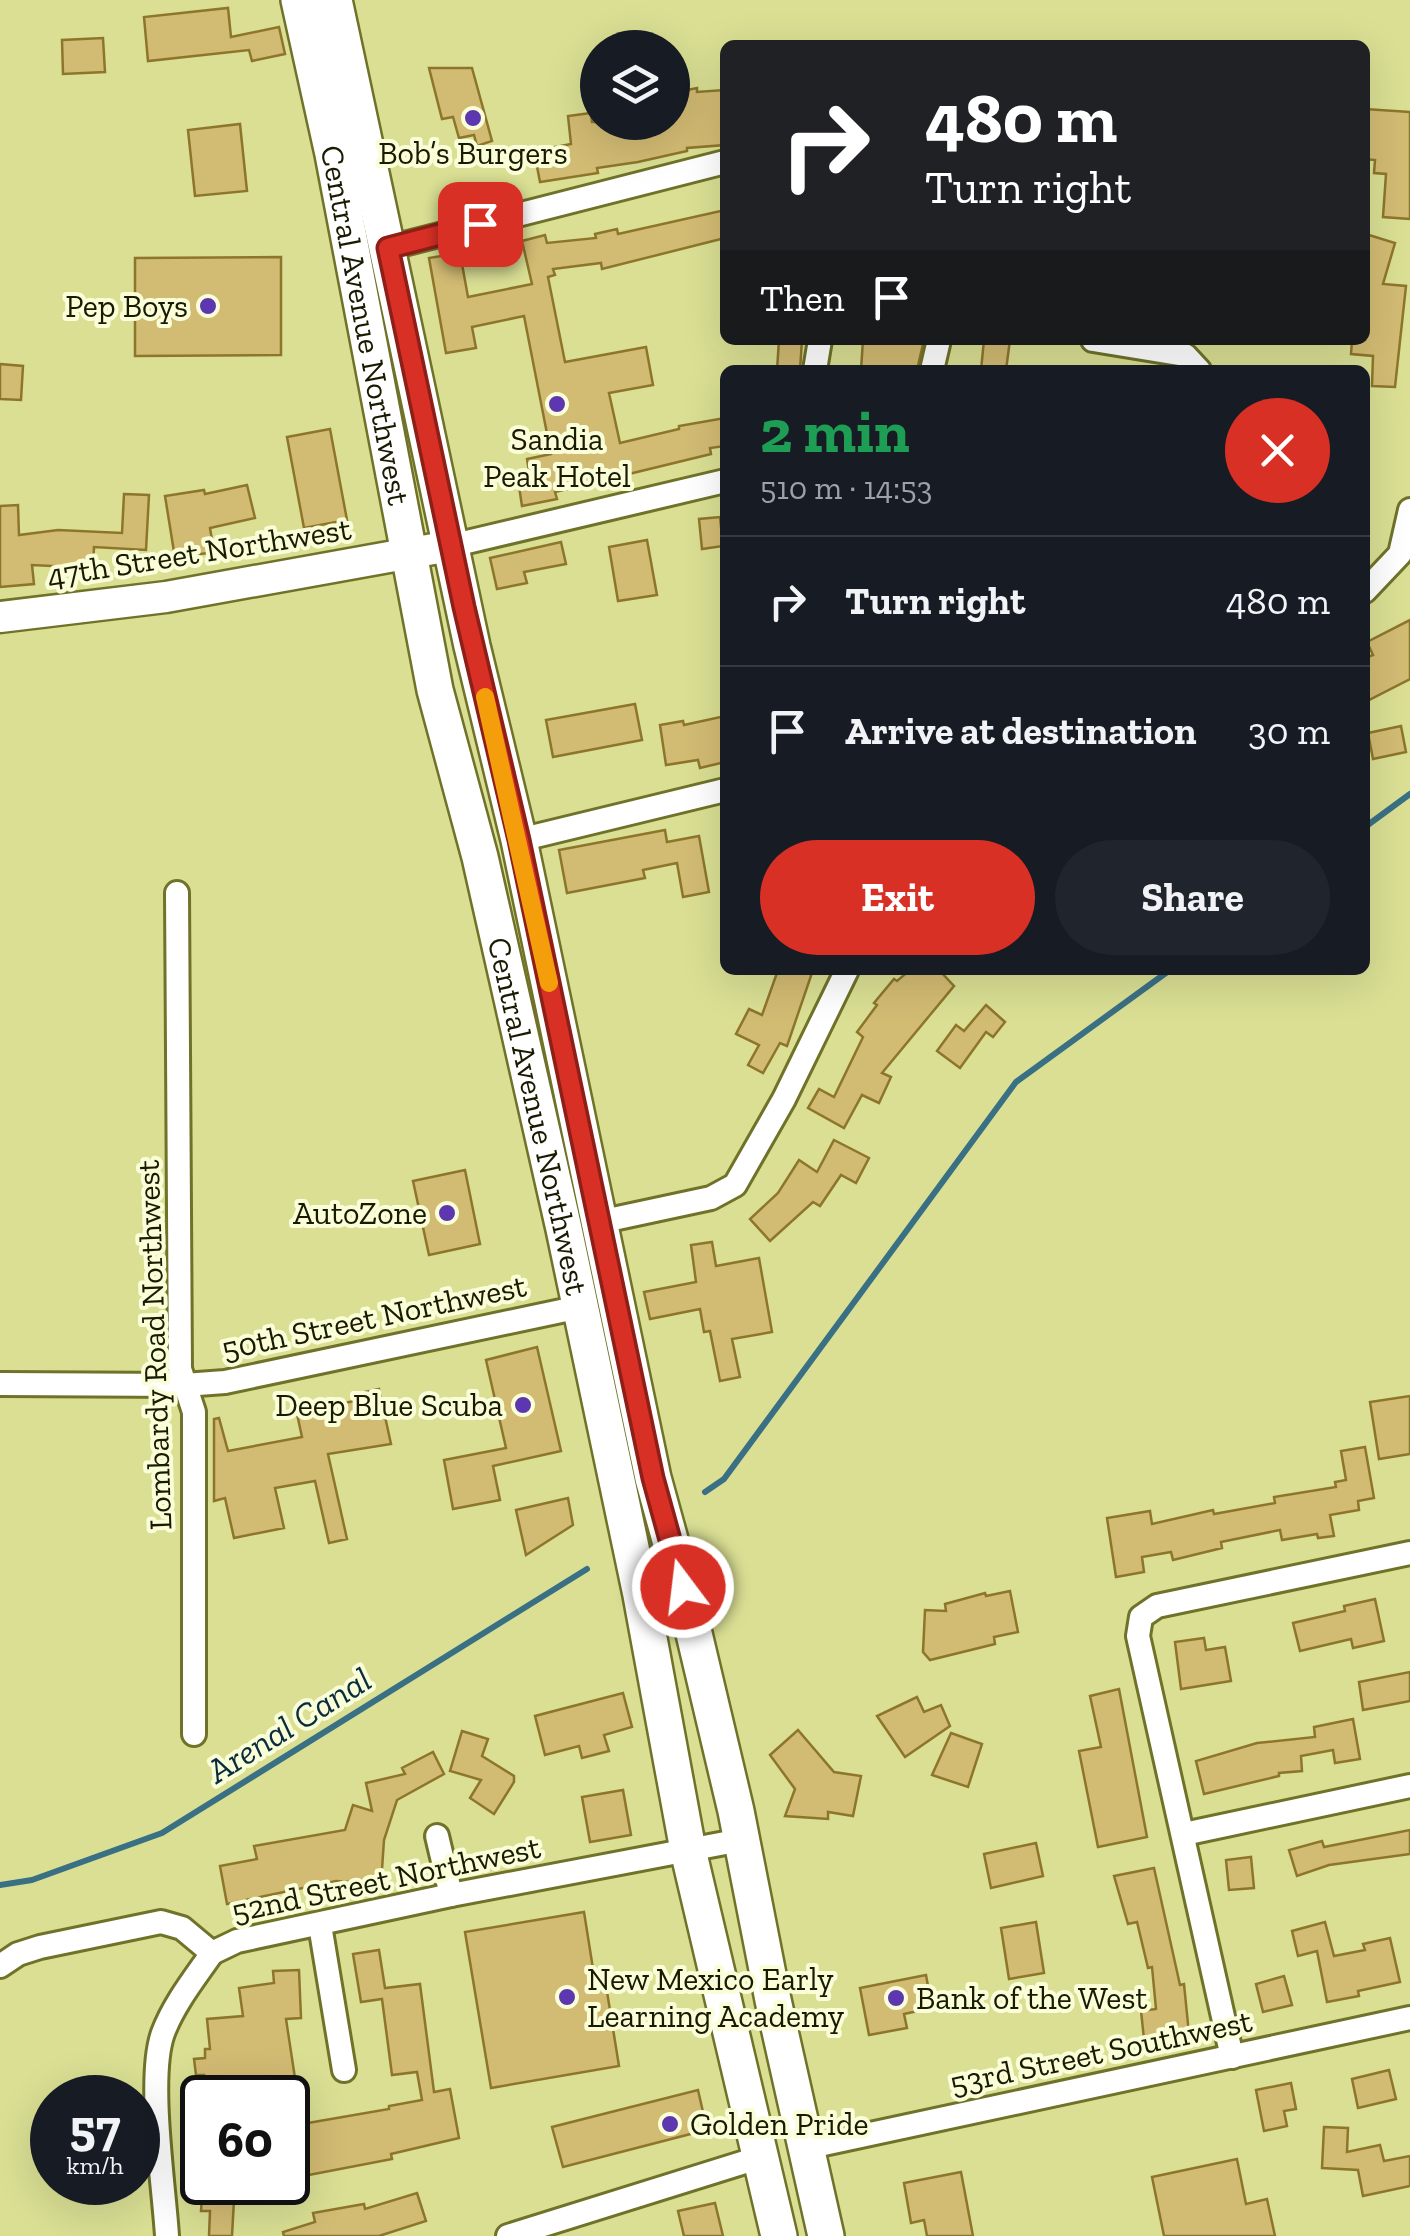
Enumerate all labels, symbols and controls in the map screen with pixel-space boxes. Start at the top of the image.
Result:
map controls [580,30,690,140]
button: layers [580,30,690,140]
text: 480 m [925,76,1117,160]
icon: right [760,80,890,210]
marker: Bob’s Burgers [462,107,484,129]
place label: Bob’s Burgers [378,134,568,172]
street label: Central Avenue Northwest [313,142,418,508]
text: Turn right [925,161,1131,215]
pin [438,182,523,267]
icon: arrive [453,197,508,252]
icon: arrive [864,270,919,325]
text: Then [760,275,844,321]
place label: Pep Boys [65,287,188,325]
marker: Pep Boys [197,295,219,317]
marker: Sandia Peak Hotel [546,393,568,415]
text: 2 min [760,395,910,467]
button: close [1225,398,1330,503]
place label: Sandia Peak Hotel [483,420,631,495]
text: 510 m · 14:53 [760,469,932,507]
street label: 47th Street Northwest [44,509,354,595]
icon: right [760,574,815,629]
text: Turn right [845,578,1025,624]
text: 480 m [1226,578,1330,624]
icon: arrive [760,704,815,759]
text: Arrive at destination [845,708,1196,754]
text: 30 m [1248,708,1330,754]
button: Exit [760,840,1035,955]
button: Share [1055,840,1330,955]
street label: Central Avenue Northwest [480,934,596,1299]
street label: Lombardy Road Northwest [129,1159,179,1531]
place label: AutoZone [293,1194,427,1232]
marker: AutoZone [436,1202,458,1224]
street label: 50th Street Northwest [218,1266,530,1368]
place label: Deep Blue Scuba [275,1386,503,1424]
marker: Deep Blue Scuba [512,1394,534,1416]
position arrow [631,1535,735,1639]
water label: Arenal Canal [198,1658,379,1792]
street label: 52nd Street Northwest [228,1828,544,1930]
place label: New Mexico Early Learning Academy [587,1960,845,2035]
place label: Bank of the West [916,1979,1147,2017]
marker: New Mexico Early Learning Academy [556,1986,578,2008]
marker: Bank of the West [885,1987,907,2009]
street label: 53rd Street Southwest [947,2001,1256,2103]
speed limit sign: 60 [180,2075,310,2205]
text: 57 [70,2098,120,2158]
place label: Golden Pride [690,2105,869,2143]
marker: Golden Pride [659,2113,681,2135]
text: km/h [66,2150,124,2180]

